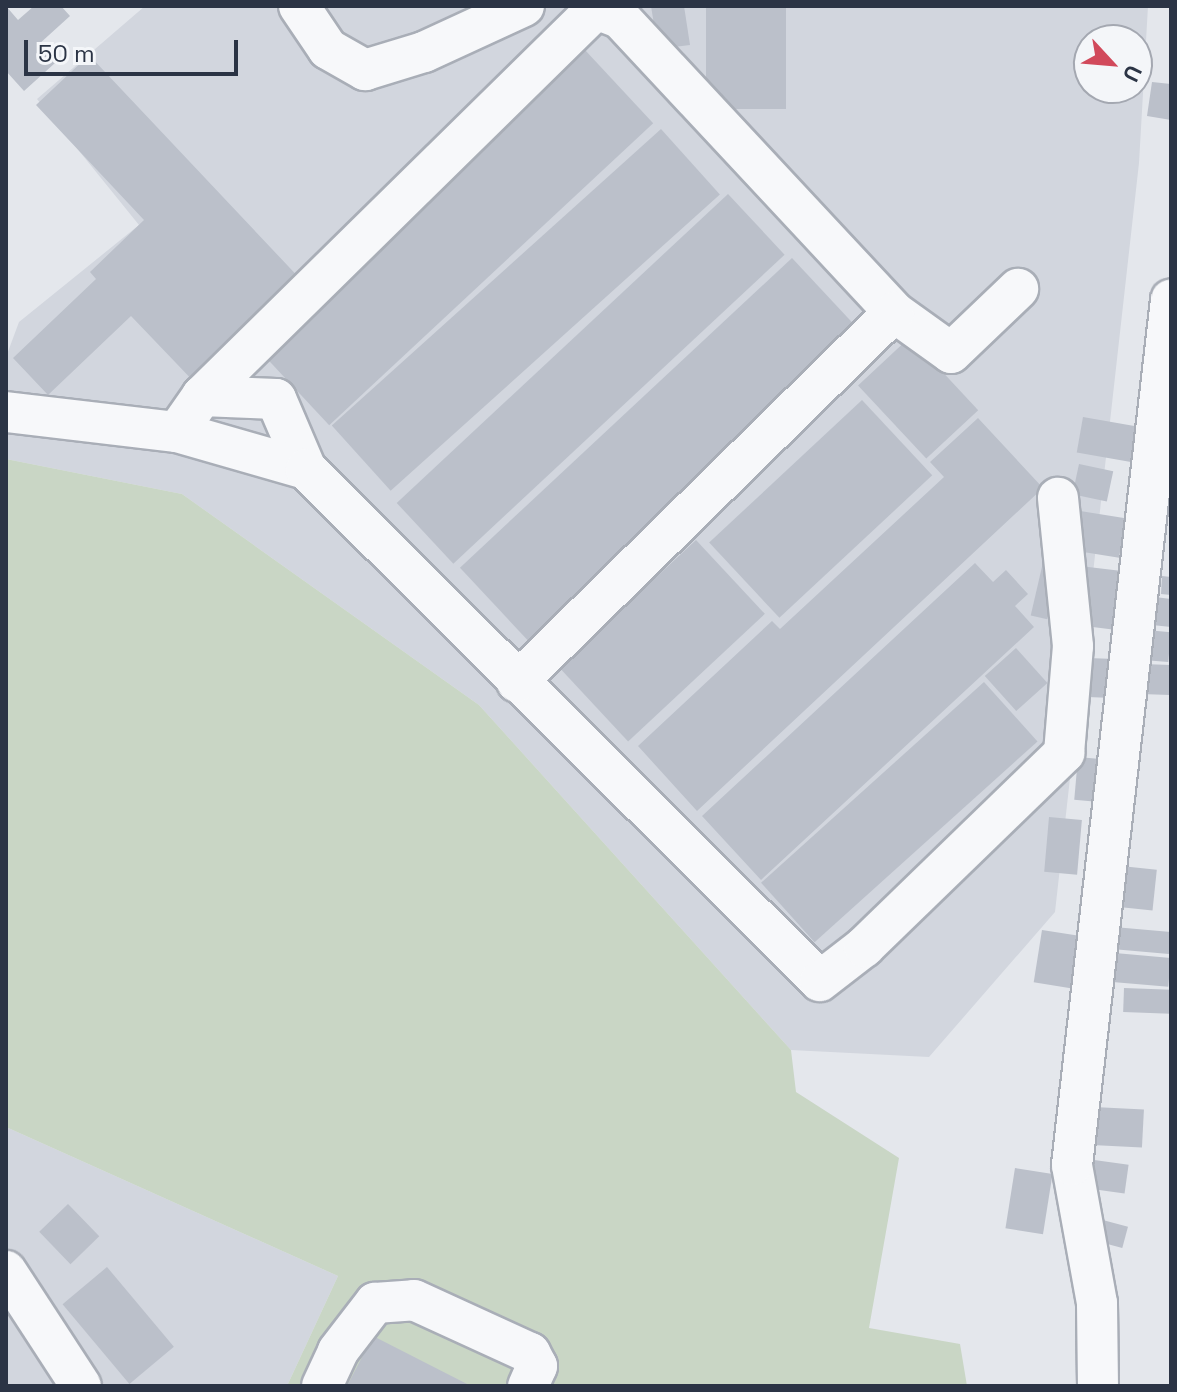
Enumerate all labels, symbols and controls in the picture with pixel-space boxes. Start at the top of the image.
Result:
scale bar [28,24,242,74]
north arrow [1073,24,1153,104]
text: 50 m [38,38,95,69]
text: U [1117,61,1149,86]

